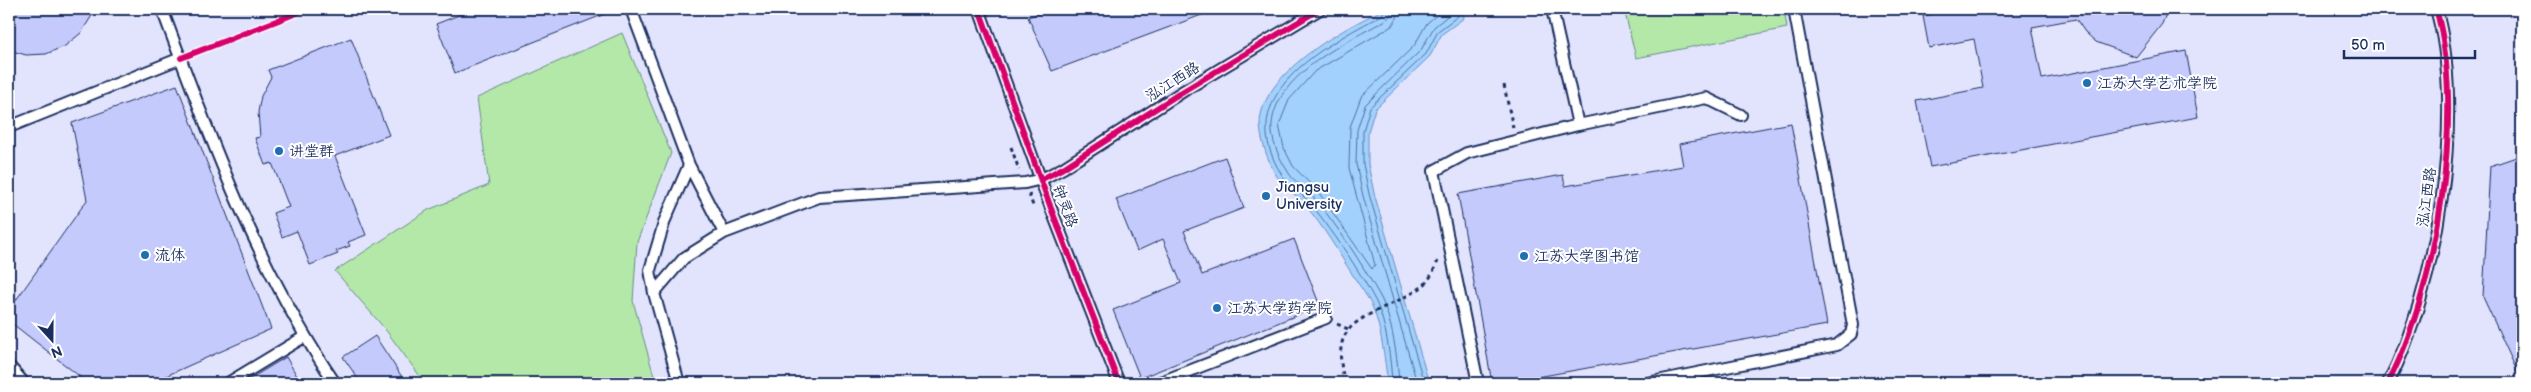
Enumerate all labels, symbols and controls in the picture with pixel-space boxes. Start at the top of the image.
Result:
scale bar [2344,28,2475,60]
text: 50 m [2351,36,2385,55]
street label: 泓江西路 [1143,58,1203,106]
place label: 江苏大学艺术学院 [2097,74,2217,93]
marker: 江苏大学艺术学院 [2081,77,2093,89]
place label: 讲堂群 [289,142,334,161]
marker: 讲堂群 [273,145,285,157]
street label: 泓江西路 [2413,166,2441,228]
place label: Jiangsu University [1276,178,1342,214]
street label: 钟灵路 [1048,182,1082,230]
marker: Jiangsu University [1260,190,1272,202]
place label: 流体 [155,246,185,265]
place label: 江苏大学图书馆 [1534,247,1639,266]
marker: 流体 [139,249,151,261]
marker: 江苏大学图书馆 [1518,250,1530,262]
place label: 江苏大学药学院 [1227,299,1332,318]
marker: 江苏大学药学院 [1211,302,1223,314]
north arrow [28,314,78,364]
text: N [49,342,64,361]

